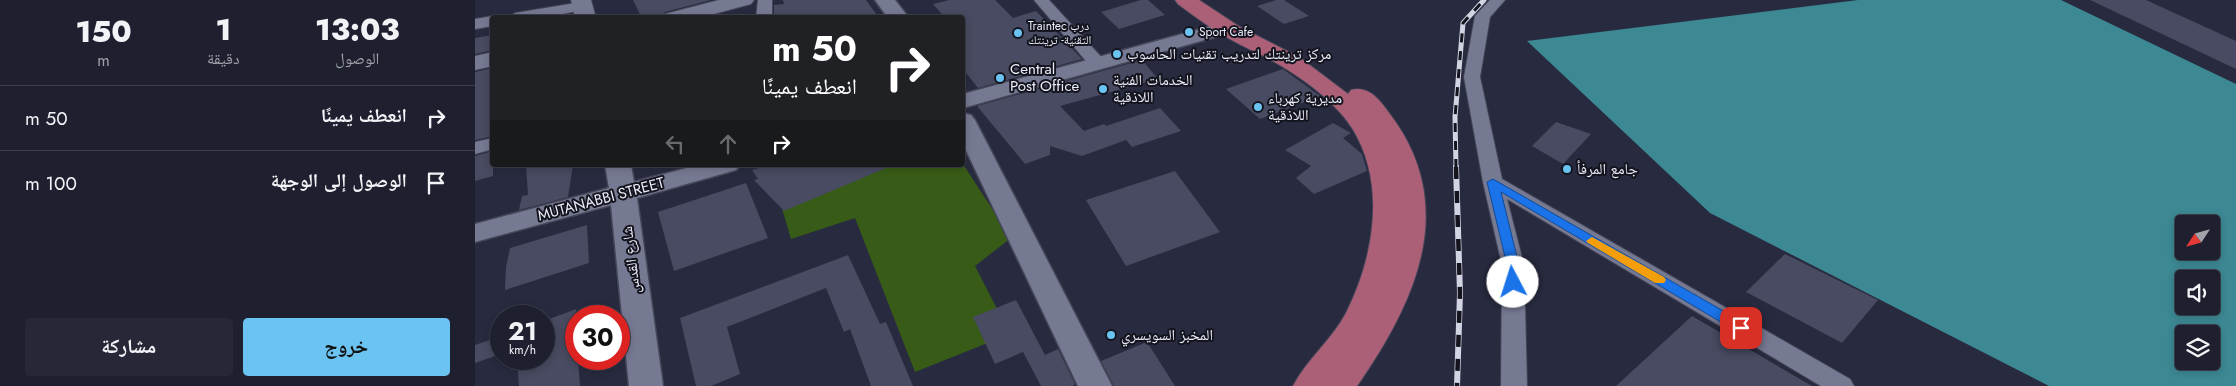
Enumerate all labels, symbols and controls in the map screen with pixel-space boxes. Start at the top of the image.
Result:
text: 1 [215,8,231,51]
text: 13:03 [315,8,400,51]
text: 150 [75,10,132,53]
place label: Traintec درب التقنية- ترينتك [1028,17,1092,49]
place label: Sport Cafe [1199,23,1253,41]
text: 50 m [772,24,857,74]
marker: Sport Cafe [1183,26,1195,38]
marker: Traintec درب التقنية- ترينتك [1012,27,1024,39]
icon: right [875,35,940,100]
place label: مركز ترينتك لتدريب تقنيات الحاسوب [1127,43,1332,65]
text: دقيقة [207,47,240,70]
text: الوصول [335,47,379,70]
marker: مركز ترينتك لتدريب تقنيات الحاسوب [1111,48,1123,60]
text: m [97,49,110,72]
place label: Central Post Office [1010,58,1080,97]
place label: الخدمات الفنية اللاذقية [1113,69,1193,108]
text: انعطف يمينًا [762,70,857,102]
marker: Central Post Office [994,72,1006,84]
marker: الخدمات الفنية اللاذقية [1097,83,1109,95]
place label: مديرية كهرباء اللاذقية [1268,87,1342,126]
marker: مديرية كهرباء اللاذقية [1252,101,1264,113]
text: انعطف يمينًا [321,102,407,129]
icon: right [422,104,450,132]
text: 50 m [25,105,68,132]
icon: left [661,130,689,158]
icon: ahead [714,130,742,158]
icon: right [767,130,795,158]
place label: جامع المرفأ [1577,158,1638,180]
marker: جامع المرفأ [1561,163,1573,175]
text: الوصول إلى الوجهة [271,167,407,194]
icon: arrive [422,169,450,197]
text: 100 m [25,170,77,197]
street label: MUTANABBI STREET [535,171,667,227]
north arrow [2175,215,2220,260]
map controls [2175,215,2220,370]
street label: شارع القدس [616,225,646,295]
position arrow [1486,255,1538,307]
button: sound [2175,270,2220,315]
speed limit sign: 30 [565,305,630,370]
pin [1720,307,1762,349]
text: 21 [508,313,537,349]
icon: arrive [1727,314,1755,342]
button: مشاركة [25,318,233,376]
button: خروج [243,318,450,376]
place label: المخبز السويسري [1121,324,1213,347]
button: layers [2175,325,2220,370]
marker: المخبز السويسري [1105,329,1117,341]
text: km/h [509,341,536,359]

